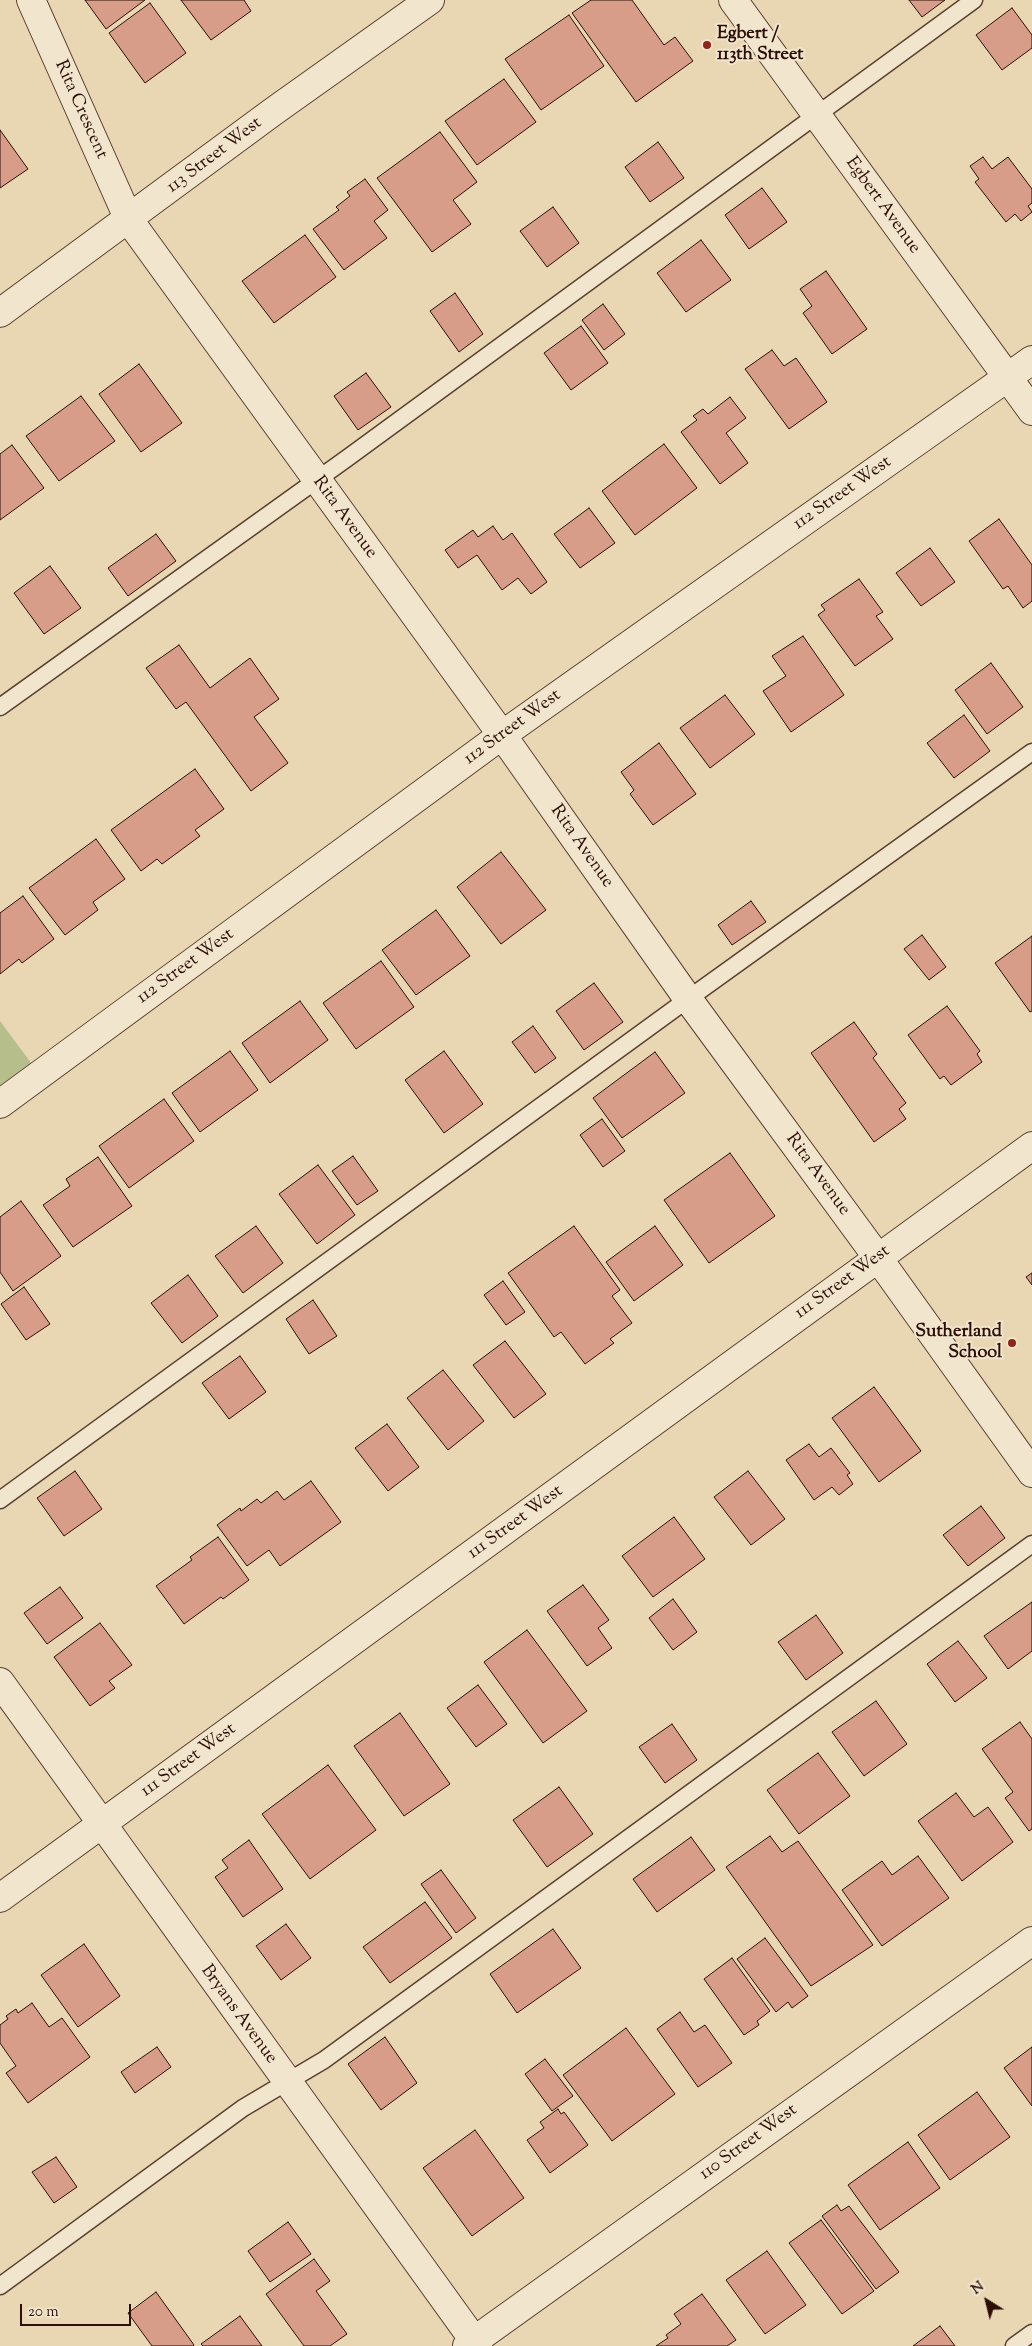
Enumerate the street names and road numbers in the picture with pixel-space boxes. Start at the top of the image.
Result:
street label: Rita Crescent [49,57,111,163]
street label: 113 Street West [163,113,267,199]
street label: Egbert Avenue [840,153,924,259]
street label: 112 Street West [790,452,896,536]
street label: Rita Avenue [307,473,381,563]
street label: 112 Street West [460,686,566,770]
street label: Rita Avenue [545,801,617,893]
street label: 112 Street West [133,925,239,1009]
street label: Rita Avenue [780,1130,854,1220]
street label: 111 Street West [791,1241,895,1325]
street label: 111 Street West [464,1481,568,1565]
street label: 111 Street West [137,1719,241,1803]
street label: Bryans Avenue [195,1961,281,2069]
street label: 110 Street West [696,2100,802,2186]

